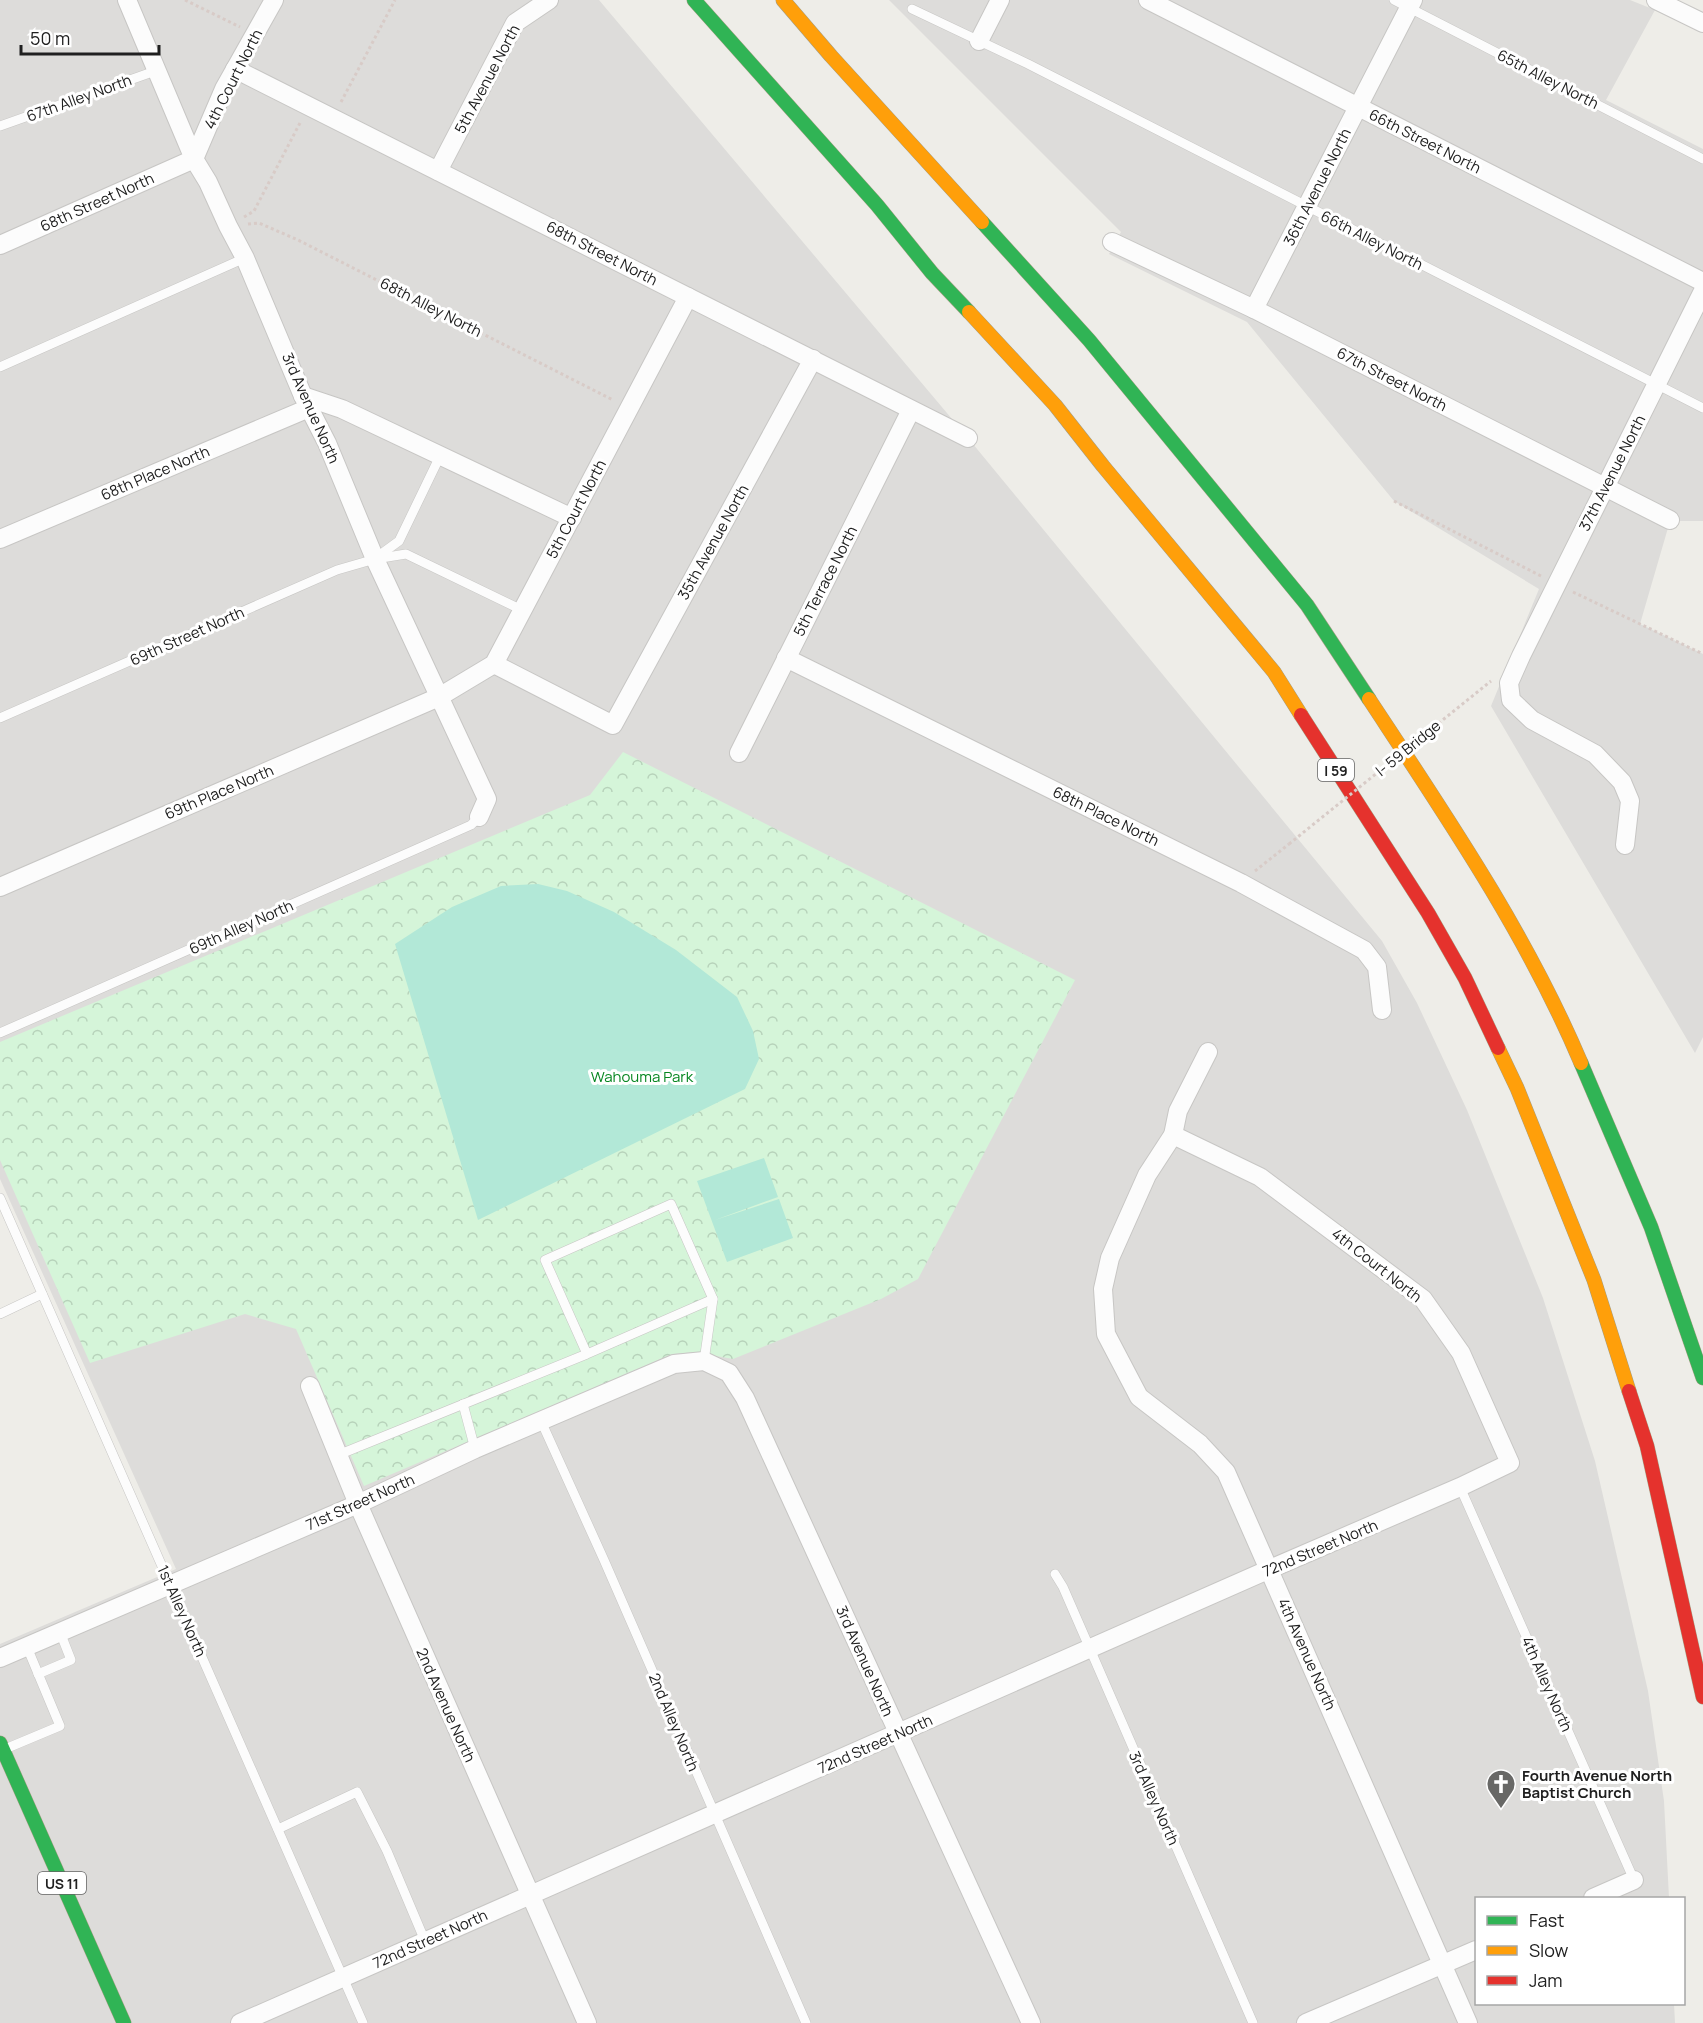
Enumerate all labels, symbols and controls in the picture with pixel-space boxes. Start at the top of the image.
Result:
scale bar [21,18,159,56]
street label: 5th Avenue North [449,21,525,137]
text: 50 m [30,26,70,50]
street label: 4th Court North [199,26,267,132]
street label: 65th Alley North [1494,44,1602,114]
street label: 67th Alley North [24,69,134,127]
street label: 66th Street North [1365,104,1485,178]
street label: 36th Avenue North [1278,125,1356,249]
street label: 68th Street North [37,167,157,236]
street label: 66th Alley North [1317,205,1427,275]
street label: 68th Street North [543,216,661,290]
street label: 68th Alley North [377,272,485,342]
street label: 67th Street North [1333,342,1451,416]
street label: 3rd Avenue North [277,349,345,467]
street label: 37th Avenue North [1574,411,1650,535]
street label: 68th Place North [97,441,213,505]
street label: 5th Court North [541,456,611,562]
street label: 35th Avenue North [673,481,753,603]
street label: 5th Terrace North [788,522,862,640]
street label: 69th Street North [127,601,247,671]
street label: I- 59 Bridge [1371,715,1445,781]
road number: I 59 [1318,759,1354,781]
street label: 69th Place North [161,760,277,824]
street label: 68th Place North [1049,781,1163,851]
street label: 69th Alley North [186,895,296,959]
park label: Wahouma Park [591,1066,694,1087]
street label: 4th Court North [1328,1223,1427,1307]
street label: 71st Street North [302,1469,418,1535]
street label: 72nd Street North [1259,1514,1381,1582]
street label: 1st Alley North [152,1562,212,1660]
street label: 4th Avenue North [1273,1595,1341,1713]
street label: 3rd Avenue North [831,1602,899,1720]
street label: 4th Alley North [1517,1633,1577,1735]
street label: 2nd Avenue North [411,1644,481,1766]
street label: 2nd Alley North [644,1670,704,1774]
street label: 72nd Street North [814,1709,936,1779]
street label: 3rd Alley North [1124,1748,1184,1848]
place label: Fourth Avenue North Baptist Church [1522,1765,1672,1803]
church icon: Fourth Avenue North Baptist Church [1485,1768,1517,1810]
road number: US 11 [38,1872,86,1894]
legend [1475,1897,1685,2005]
street label: 72nd Street North [369,1904,491,1974]
text: Fast [1529,1908,1564,1932]
text: Slow [1529,1938,1569,1962]
text: Jam [1529,1968,1563,1992]

